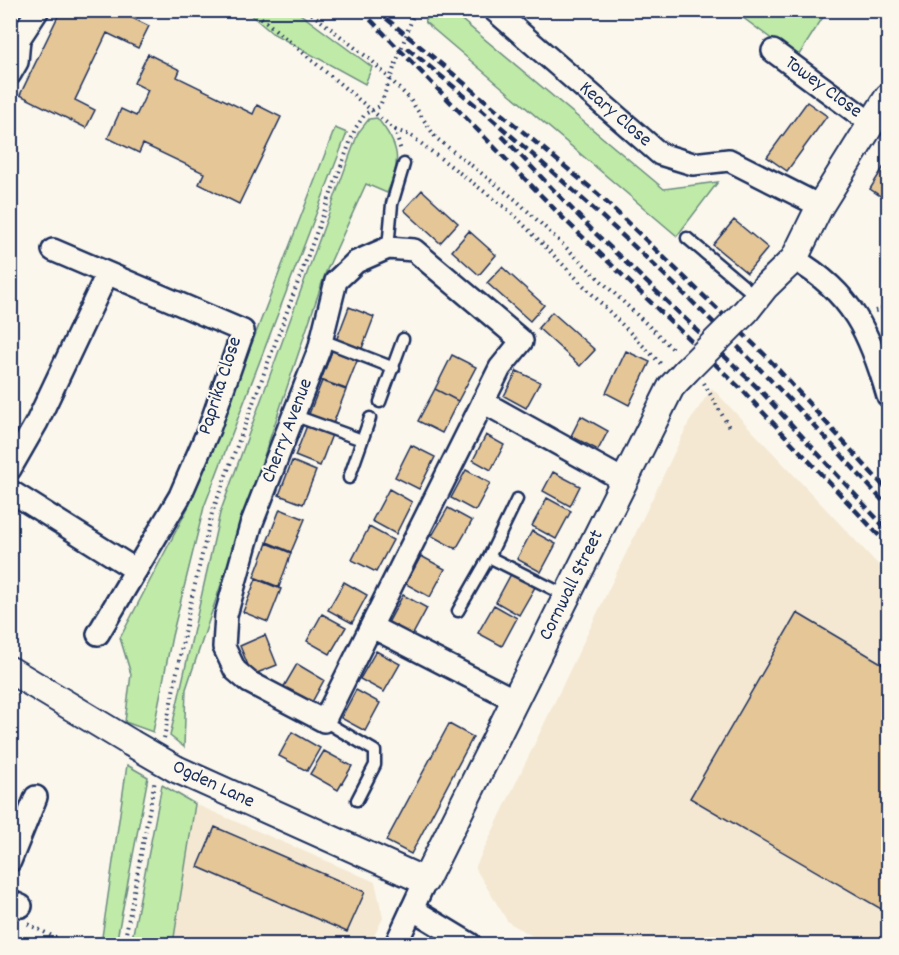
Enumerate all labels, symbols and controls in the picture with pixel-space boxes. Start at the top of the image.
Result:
street label: Towey Close [778,50,868,126]
street label: Keary Close [572,75,658,154]
street label: Paprika Close [192,333,250,439]
street label: Cherry Avenue [255,374,321,487]
street label: Cornwall Street [533,525,611,646]
street label: Ogden Lane [167,754,259,816]

